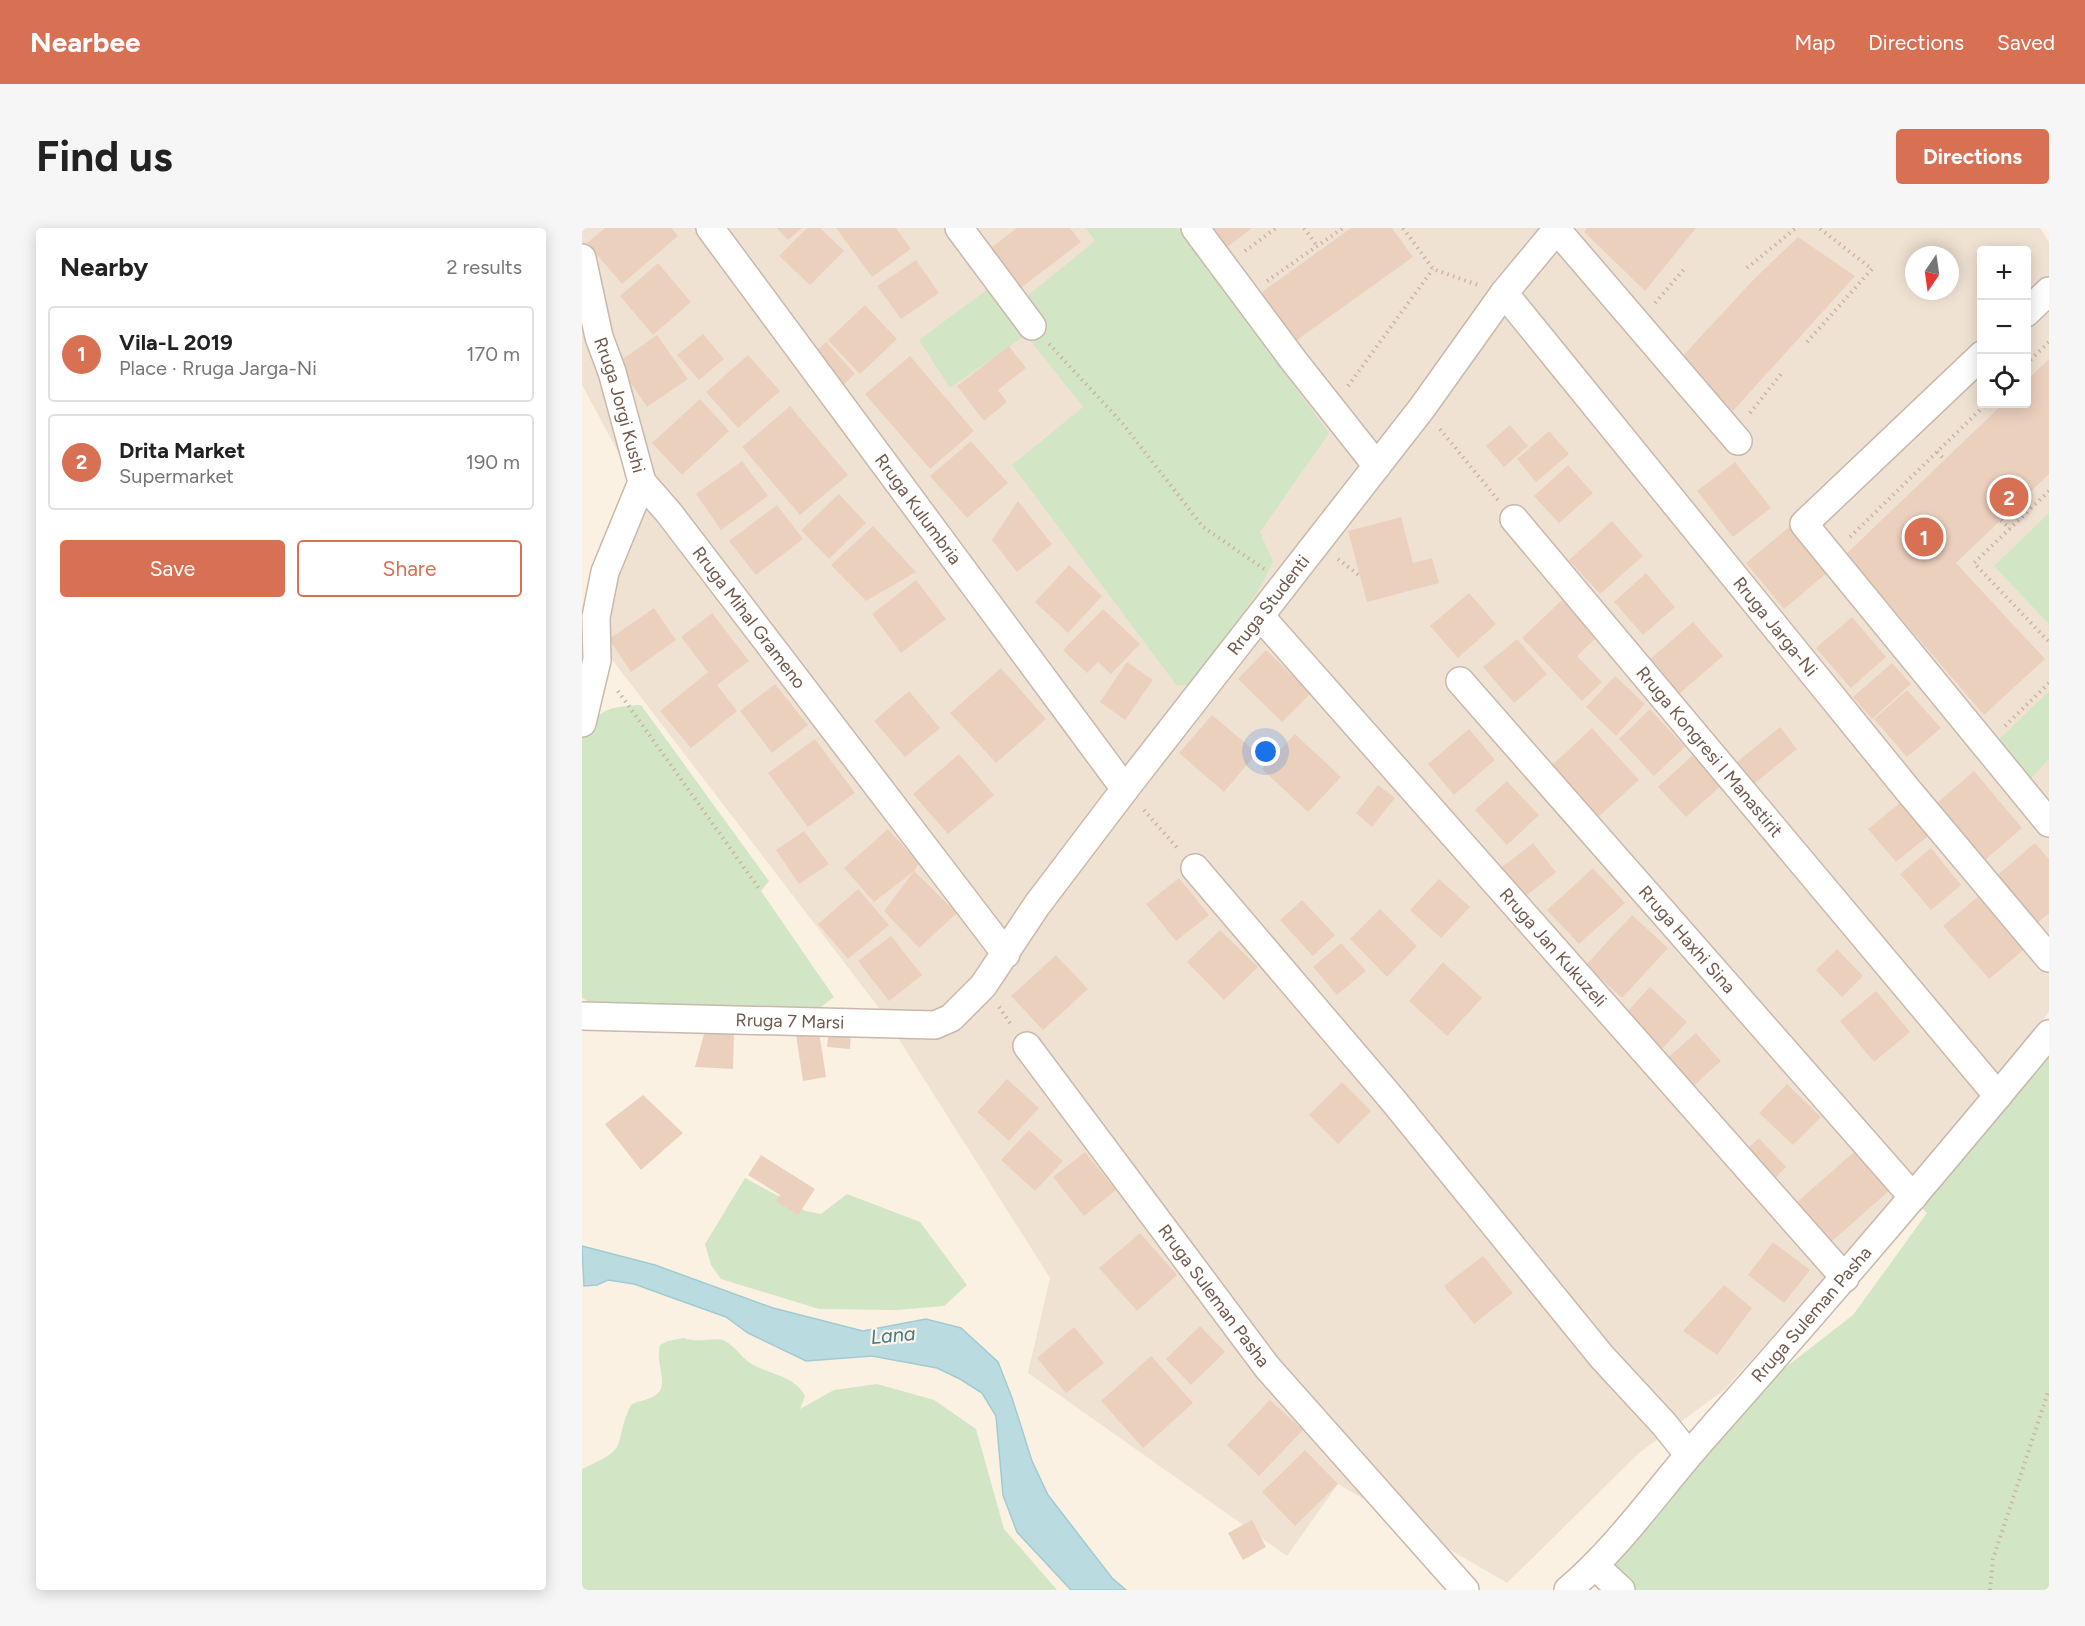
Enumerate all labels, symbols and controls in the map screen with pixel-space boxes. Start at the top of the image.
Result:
text: Nearbee [30,25,140,59]
text: Map [1794,30,1835,55]
text: Directions [1868,30,1964,55]
text: Saved [1997,30,2055,55]
button: Directions [1896,129,2049,184]
text: Find us [36,131,173,182]
north arrow [1905,246,1959,300]
map controls [1977,246,2031,408]
button: + [1977,246,2031,300]
text: Nearby [60,251,148,283]
text: 2 results [446,255,522,279]
button: − [1977,300,2031,354]
text: Vila-L 2019 [119,329,233,356]
street label: Rruga Jorgi Kushi [589,334,650,475]
text: 1 [77,342,86,366]
text: 170 m [466,342,520,366]
button: locate [1977,354,2031,408]
text: Place · Rruga Jarga-Ni [119,356,317,380]
text: Drita Market [119,437,245,464]
text: 2 [76,450,87,474]
text: 190 m [466,450,520,474]
street label: Rruga Kulumbria [870,450,966,569]
text: Supermarket [119,464,234,488]
pin: 2 [1990,474,2028,520]
pin: 1 [1904,514,1944,560]
button: Save [60,540,285,597]
button: Share [297,540,522,597]
street label: Rruga Mihal Grameno [688,542,810,693]
street label: Rruga Studenti [1223,551,1314,660]
street label: Rruga Jarga-Ni [1728,573,1822,681]
street label: Rruga Kongresi I Manastirit [1632,662,1787,842]
your location [1251,737,1280,766]
street label: Rruga Haxhi Sina [1634,881,1740,998]
street label: Rruga Jan Kukuzeli [1495,884,1611,1011]
street label: Rruga 7 Marsi [735,1009,845,1034]
street label: Rruga Suleman Pasha [1153,1220,1274,1372]
street label: Rruga Suleman Pasha [1747,1242,1876,1387]
water label: Lana [870,1321,917,1349]

